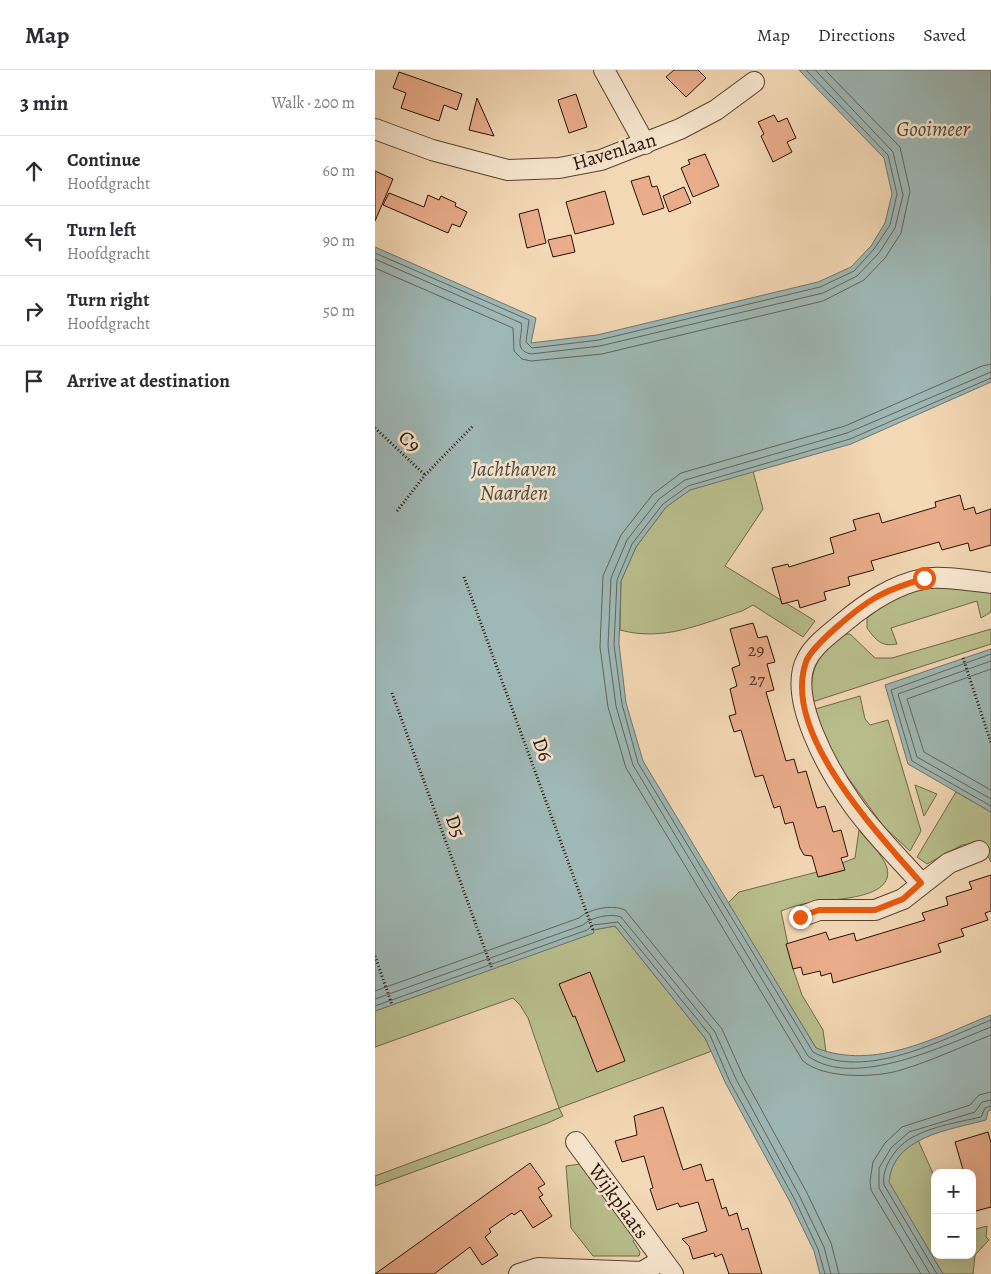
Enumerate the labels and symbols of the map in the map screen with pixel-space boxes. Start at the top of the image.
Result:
water label: Gooimeer [896,115,970,143]
street label: Havenlaan [569,126,660,177]
street label: C9 [393,424,427,459]
water label: Jachthaven Naarden [470,455,557,507]
route start [913,567,936,590]
house number: 29 [748,638,764,662]
house number: 27 [749,667,765,691]
street label: D6 [526,734,559,765]
street label: D5 [439,811,472,841]
route end [789,906,812,929]
street label: Wijkplaats [581,1157,655,1244]

